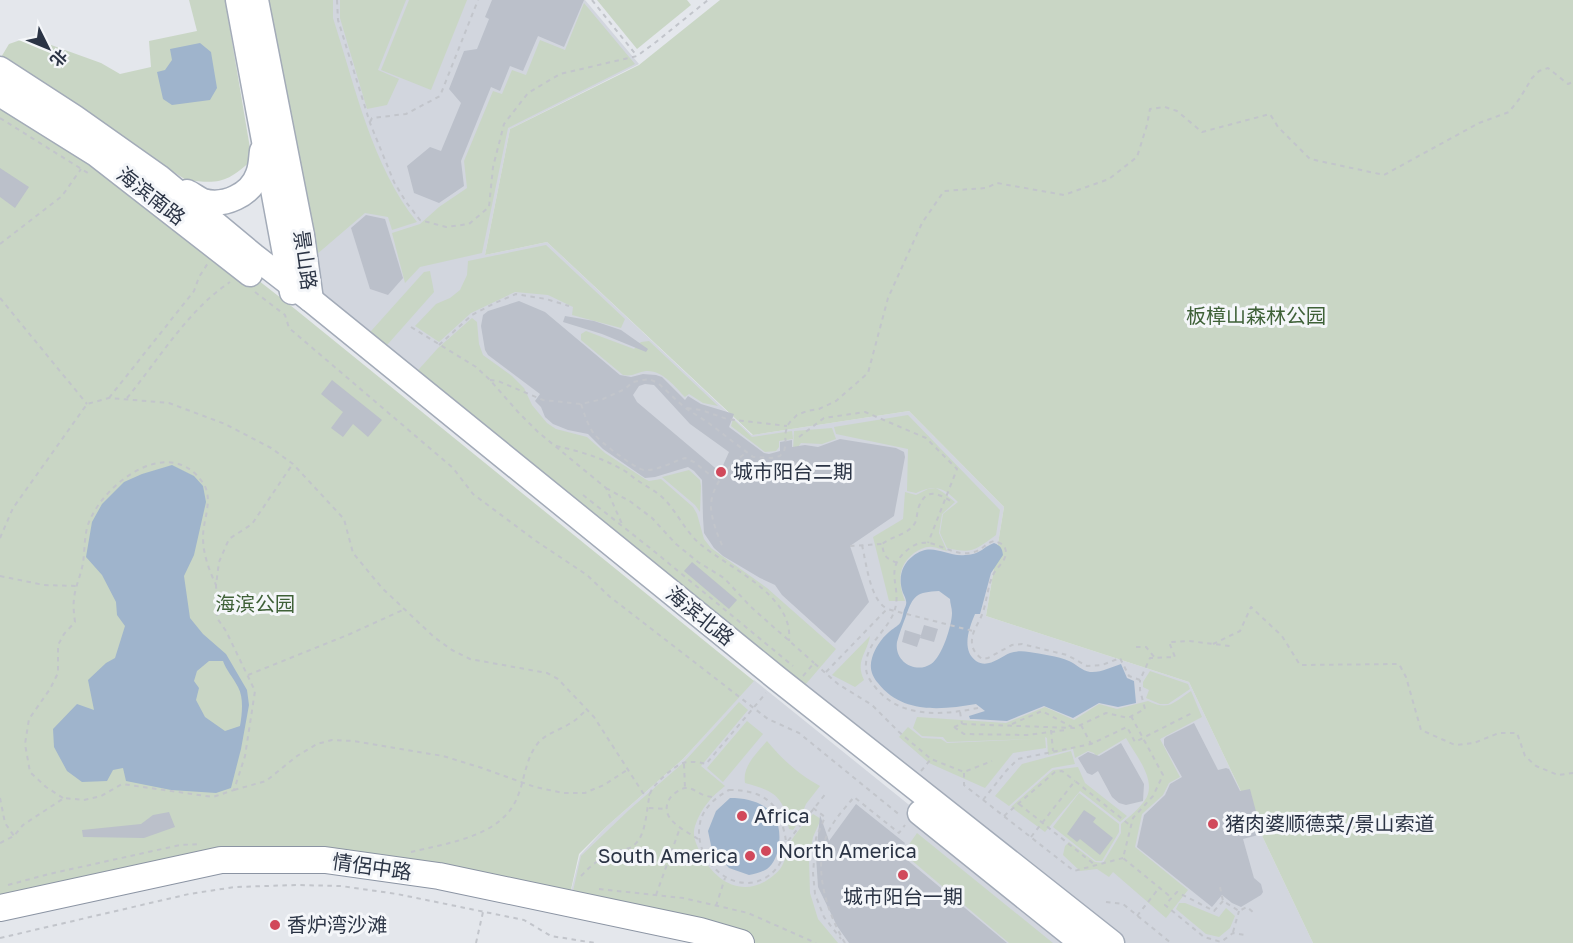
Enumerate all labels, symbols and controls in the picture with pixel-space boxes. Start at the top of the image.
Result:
north arrow [18,18,78,78]
text: 北 [46,46,72,71]
street label: 海滨南路 [113,161,191,229]
street label: 景山路 [290,228,322,291]
park label: 板樟山森林公园 [1186,303,1326,327]
place label: 城市阳台二期 [733,459,853,483]
marker: 城市阳台二期 [714,465,728,479]
street label: 海滨北路 [662,581,739,650]
park label: 海滨公园 [215,591,295,615]
place label: Africa [754,803,810,827]
marker: Africa [735,809,749,823]
place label: 猪肉婆顺德菜/景山索道 [1225,811,1435,835]
marker: 猪肉婆顺德菜/景山索道 [1206,817,1220,831]
place label: North America [778,838,917,862]
place label: South America [598,843,738,867]
marker: North America [759,844,773,858]
street label: 情侶中路 [331,849,413,883]
marker: South America [743,849,757,863]
marker: 城市阳台一期 [896,868,910,882]
place label: 城市阳台一期 [843,884,963,908]
place label: 香炉湾沙滩 [287,912,387,936]
marker: 香炉湾沙滩 [268,918,282,932]

